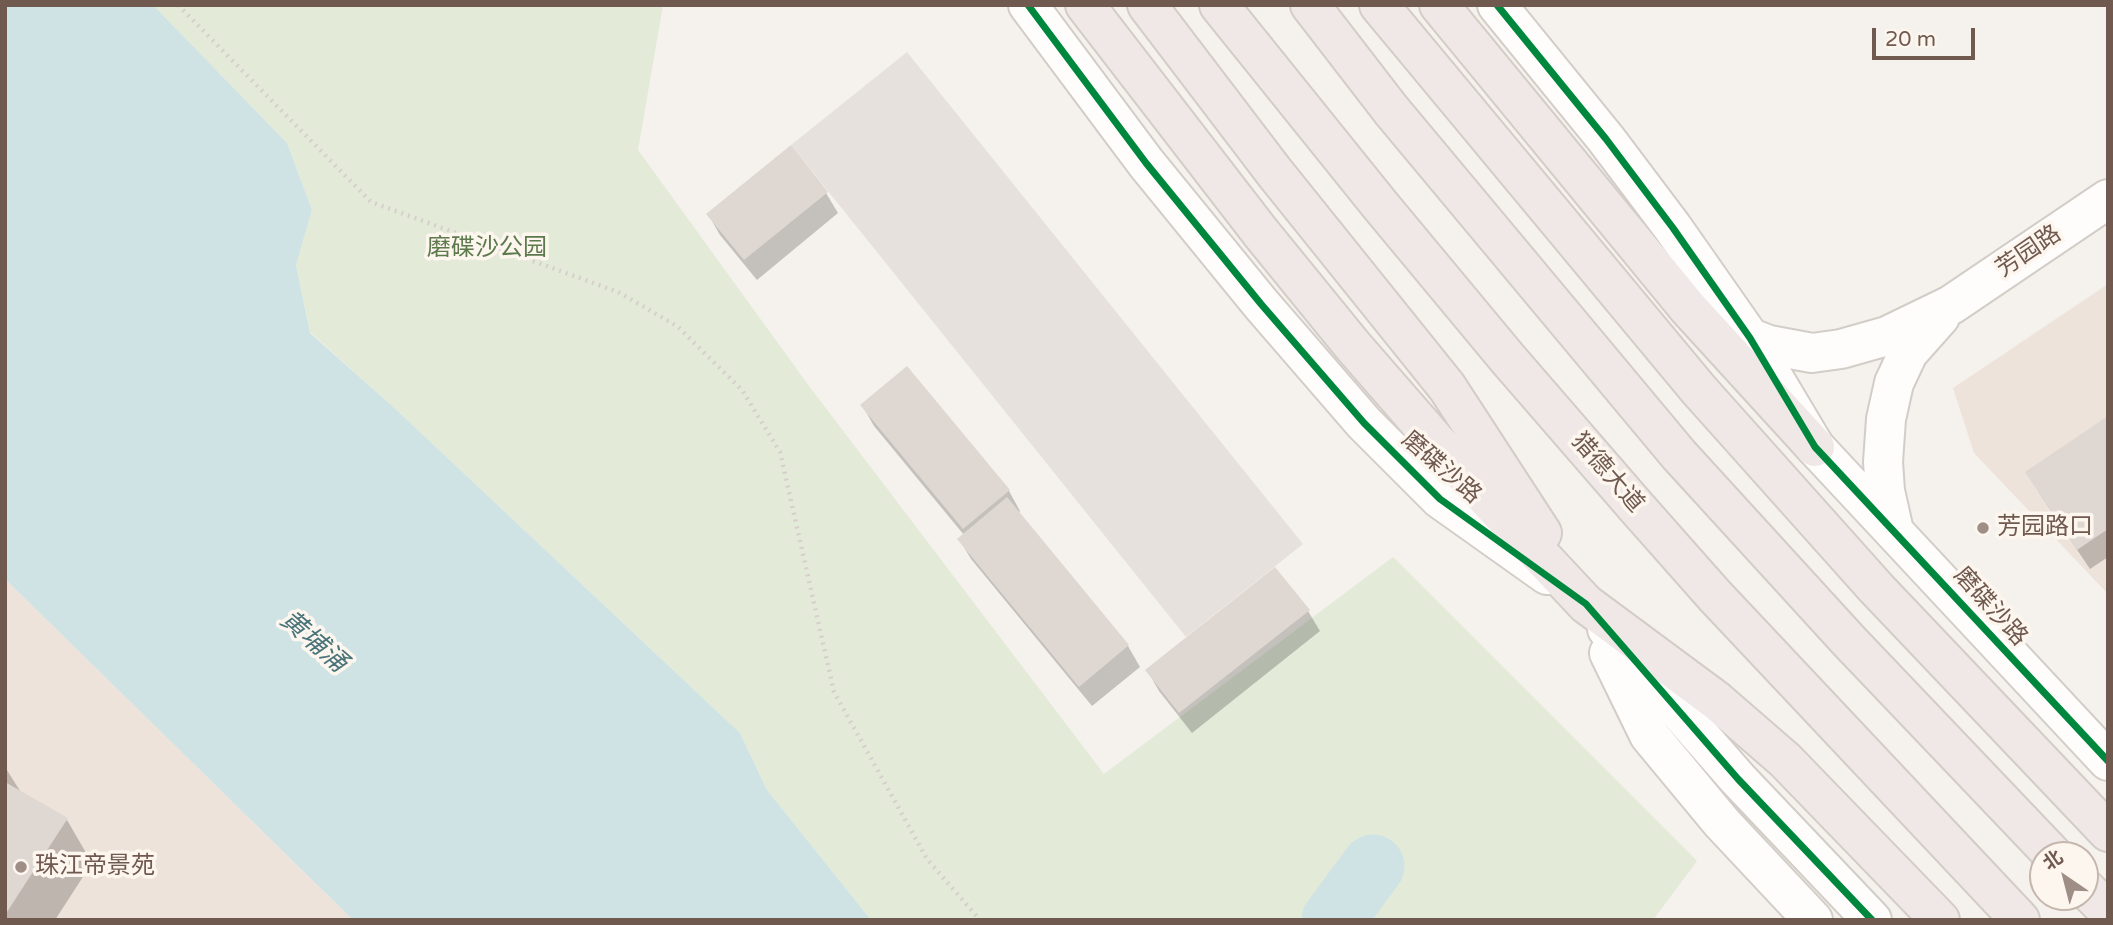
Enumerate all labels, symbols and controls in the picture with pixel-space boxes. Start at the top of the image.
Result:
scale bar [1875,14,1978,58]
text: 20 m [1885,27,1936,52]
street label: 芳园路 [1991,220,2067,284]
park label: 磨碟沙公园 [427,235,547,263]
street label: 磨碟沙路 [1395,426,1487,510]
street label: 猎德大道 [1565,427,1649,519]
place label: 芳园路口 [1997,514,2093,542]
marker: 芳园路口 [1975,520,1991,536]
street label: 磨碟沙路 [1947,562,2033,652]
water label: 黄埔涌 [273,605,353,679]
north arrow [2029,841,2099,911]
text: 北 [2039,846,2067,875]
place label: 珠江帝景苑 [35,853,155,881]
marker: 珠江帝景苑 [13,859,29,875]

